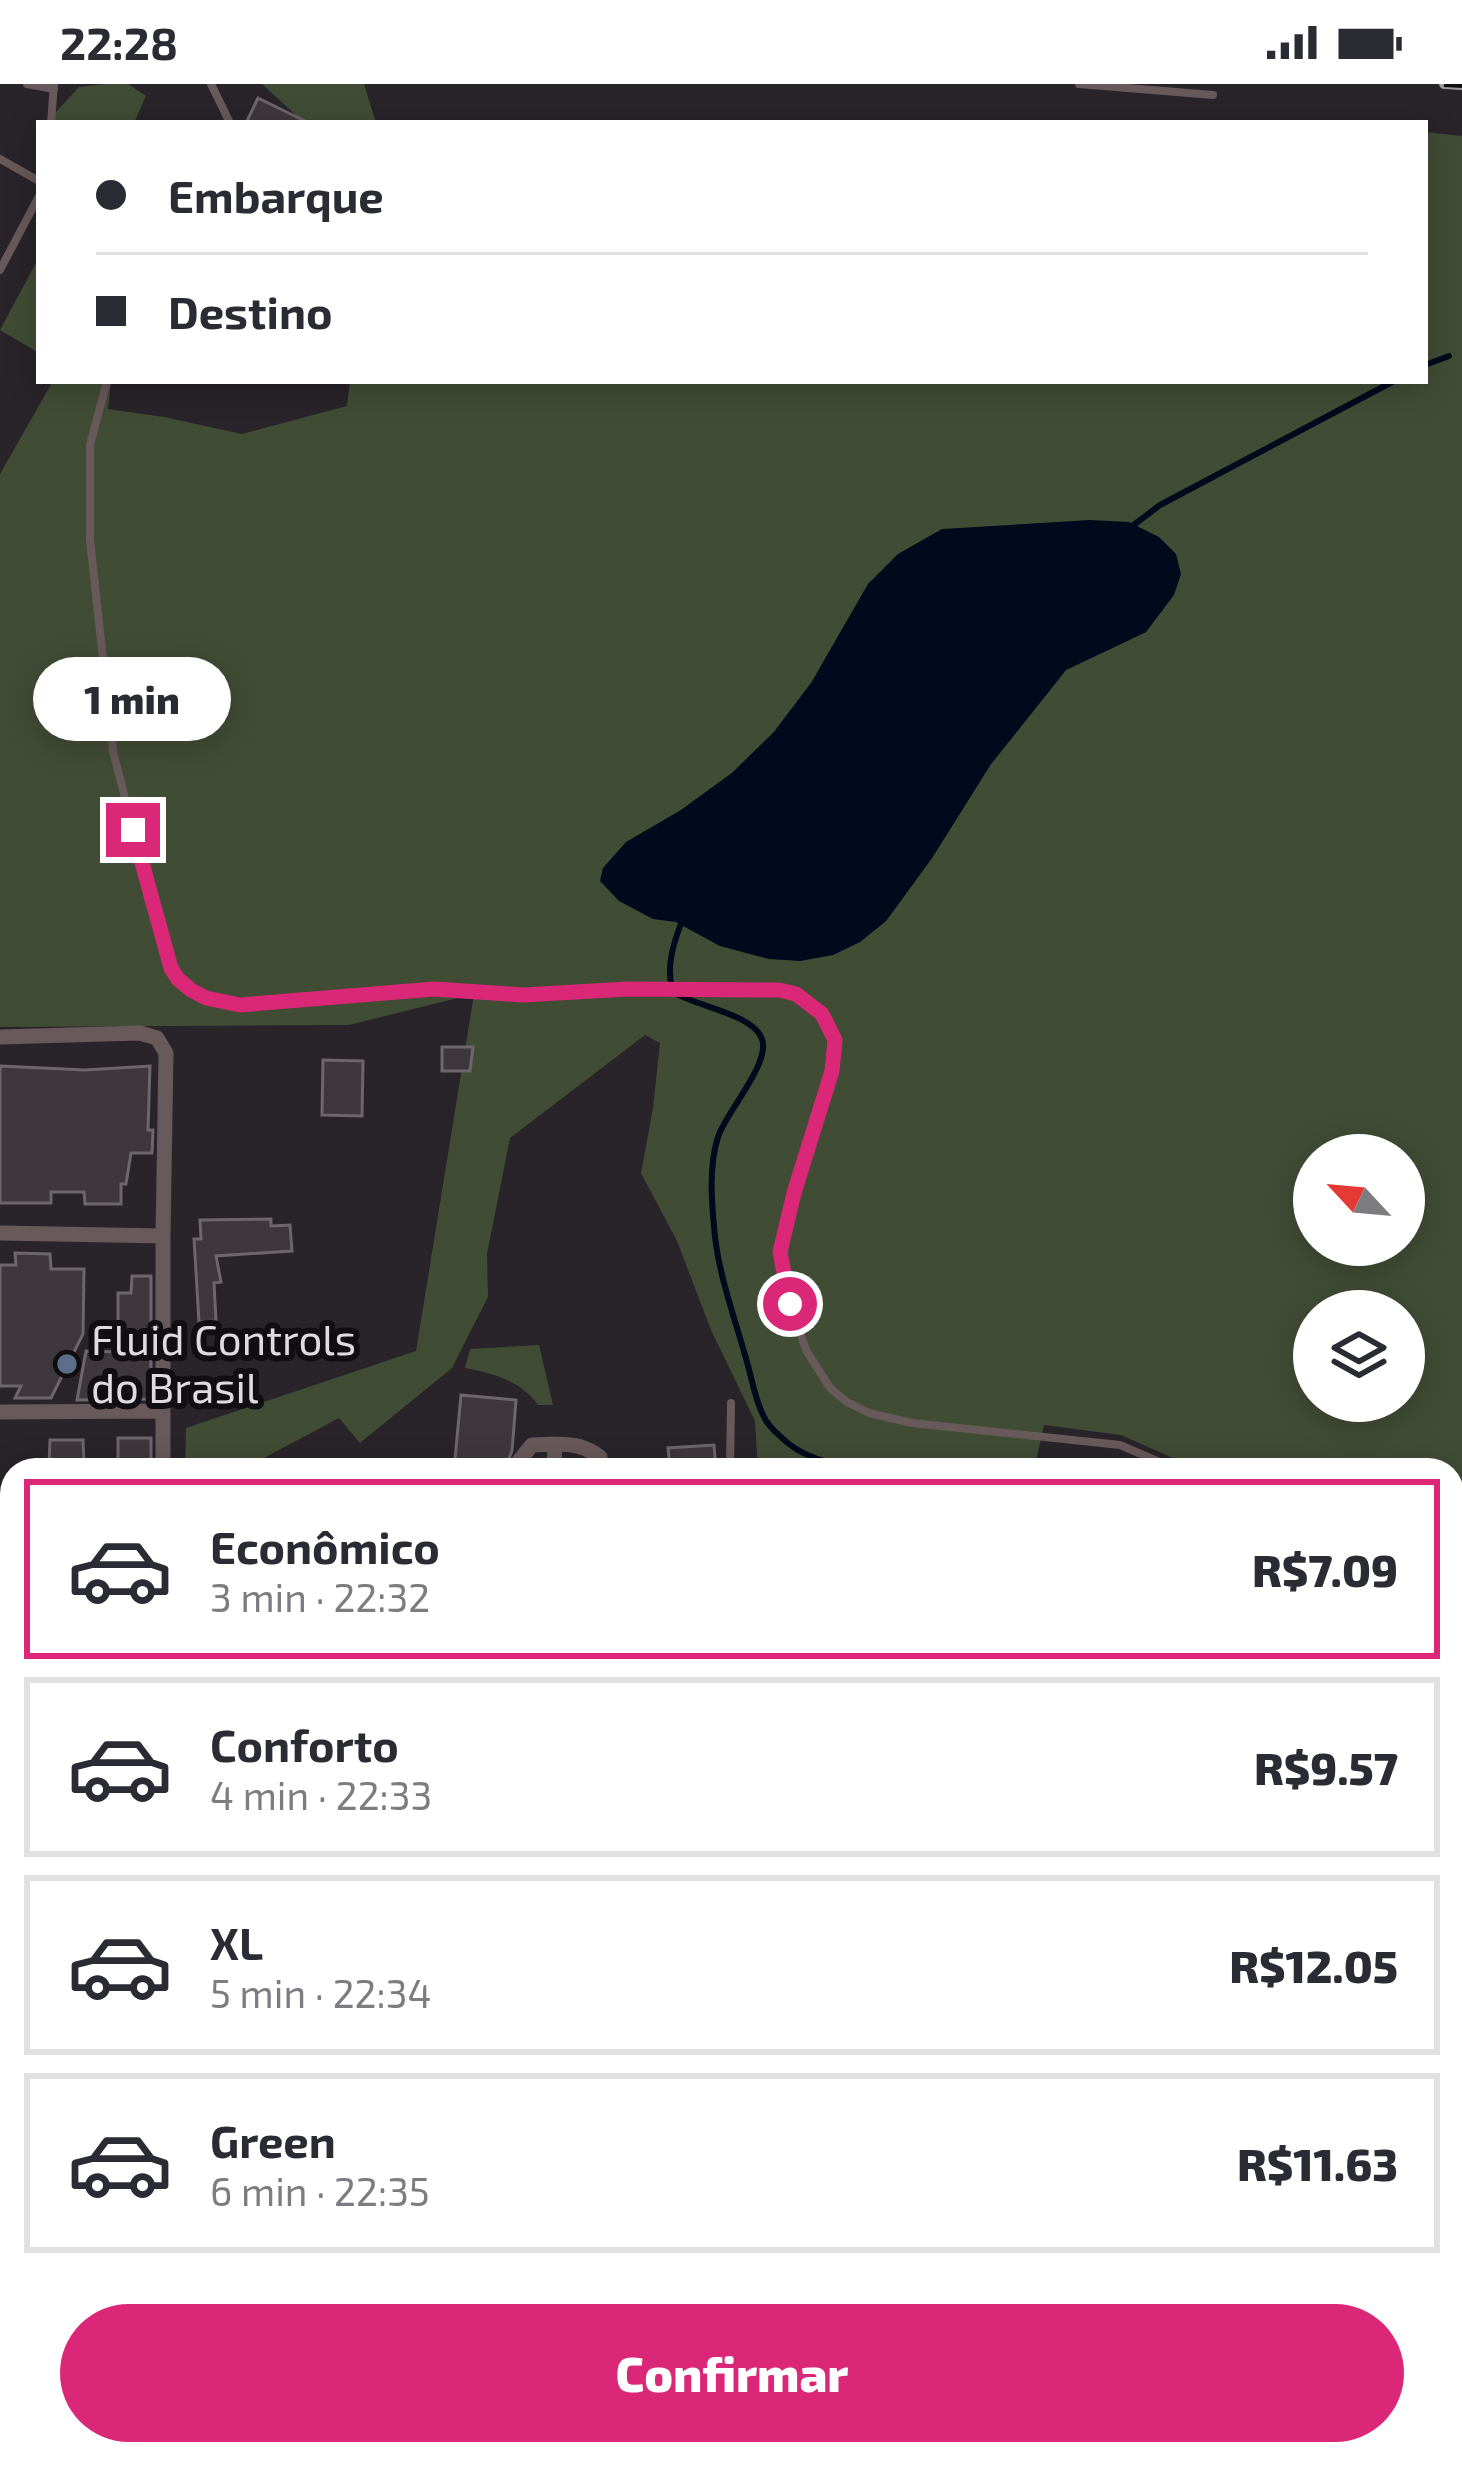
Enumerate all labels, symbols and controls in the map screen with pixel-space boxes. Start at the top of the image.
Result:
text: 22:28 [60,15,178,69]
text: Embarque [168,168,384,222]
text: Destino [168,284,332,338]
callout: 1 min [34,656,232,740]
text: 1 min [84,675,180,722]
route end [106,803,160,857]
north arrow [1293,1134,1425,1266]
map controls [1293,1134,1425,1422]
route start [763,1277,817,1331]
button: layers [1293,1290,1425,1422]
place label: Fluid Controls do Brasil [91,1313,356,1411]
marker: Fluid Controls do Brasil [54,1351,80,1377]
icon: car [66,1515,174,1623]
text: Econômico [210,1519,440,1573]
text: R$7.09 [1252,1542,1398,1596]
text: 3 min · 22:32 [210,1573,430,1620]
icon: car [66,1713,174,1821]
text: Conforto [210,1717,399,1771]
text: R$9.57 [1254,1740,1398,1794]
text: 4 min · 22:33 [210,1771,432,1818]
icon: car [66,1911,174,2019]
text: XL [210,1915,263,1969]
text: R$12.05 [1229,1938,1398,1992]
text: 5 min · 22:34 [210,1969,431,2016]
icon: car [66,2109,174,2217]
text: Green [210,2113,336,2167]
text: R$11.63 [1237,2136,1398,2190]
text: 6 min · 22:35 [210,2167,430,2214]
button: Confirmar [60,2304,1404,2442]

